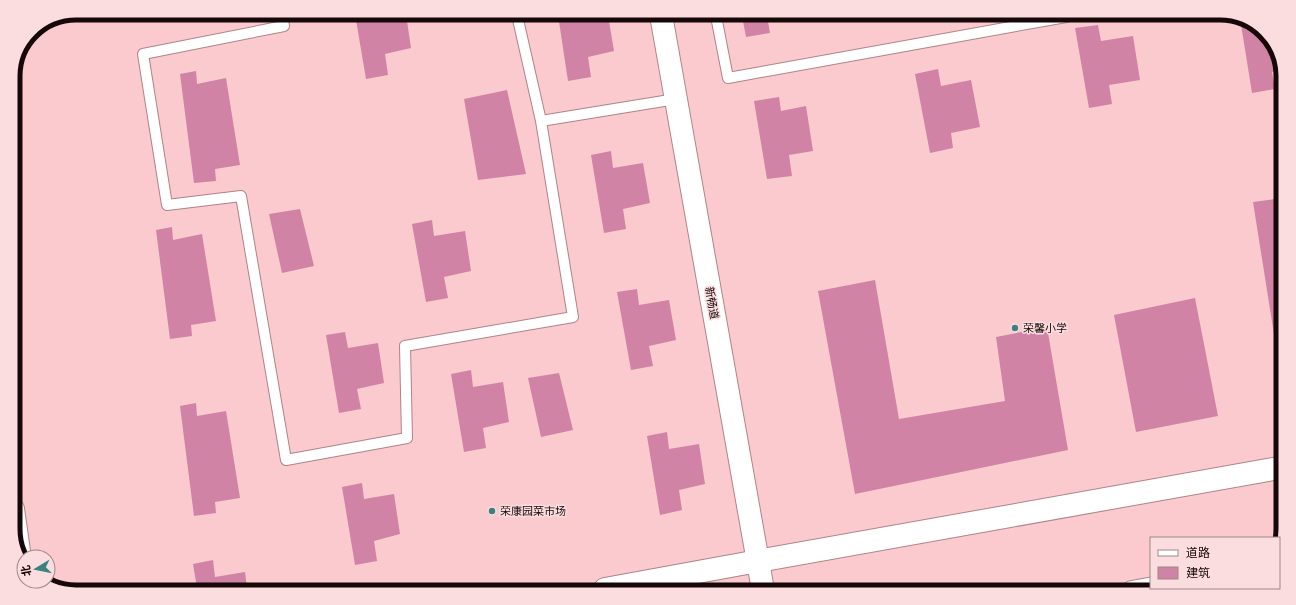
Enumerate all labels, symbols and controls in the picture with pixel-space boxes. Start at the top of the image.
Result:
street label: 新畅道 [703,286,721,320]
place label: 荣馨小学 [1023,322,1067,334]
marker: 荣馨小学 [1010,323,1020,333]
place label: 荣康园菜市场 [500,505,566,517]
marker: 荣康园菜市场 [487,506,497,516]
legend [1150,537,1280,589]
text: 道路 [1186,546,1210,559]
north arrow [16,549,56,589]
text: 北 [19,564,33,577]
text: 建筑 [1186,566,1210,579]

